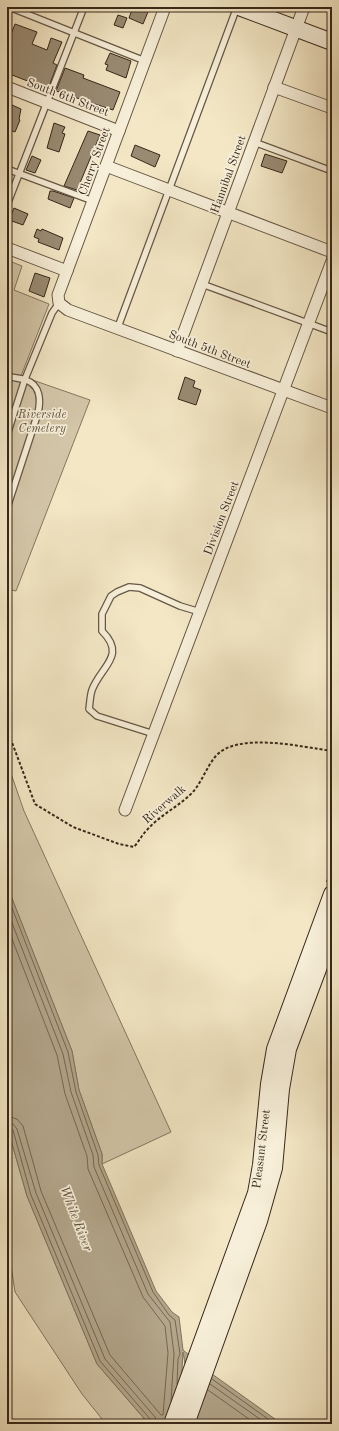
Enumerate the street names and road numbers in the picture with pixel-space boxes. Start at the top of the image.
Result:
street label: South 6th Street [25,77,110,119]
street label: Cherry Street [77,126,113,197]
street label: Hannibal Street [209,134,249,215]
street label: South 5th Street [167,328,253,371]
street label: Division Street [202,480,242,557]
street label: Riverwalk [141,783,188,826]
street label: Pleasant Street [251,1109,273,1189]

